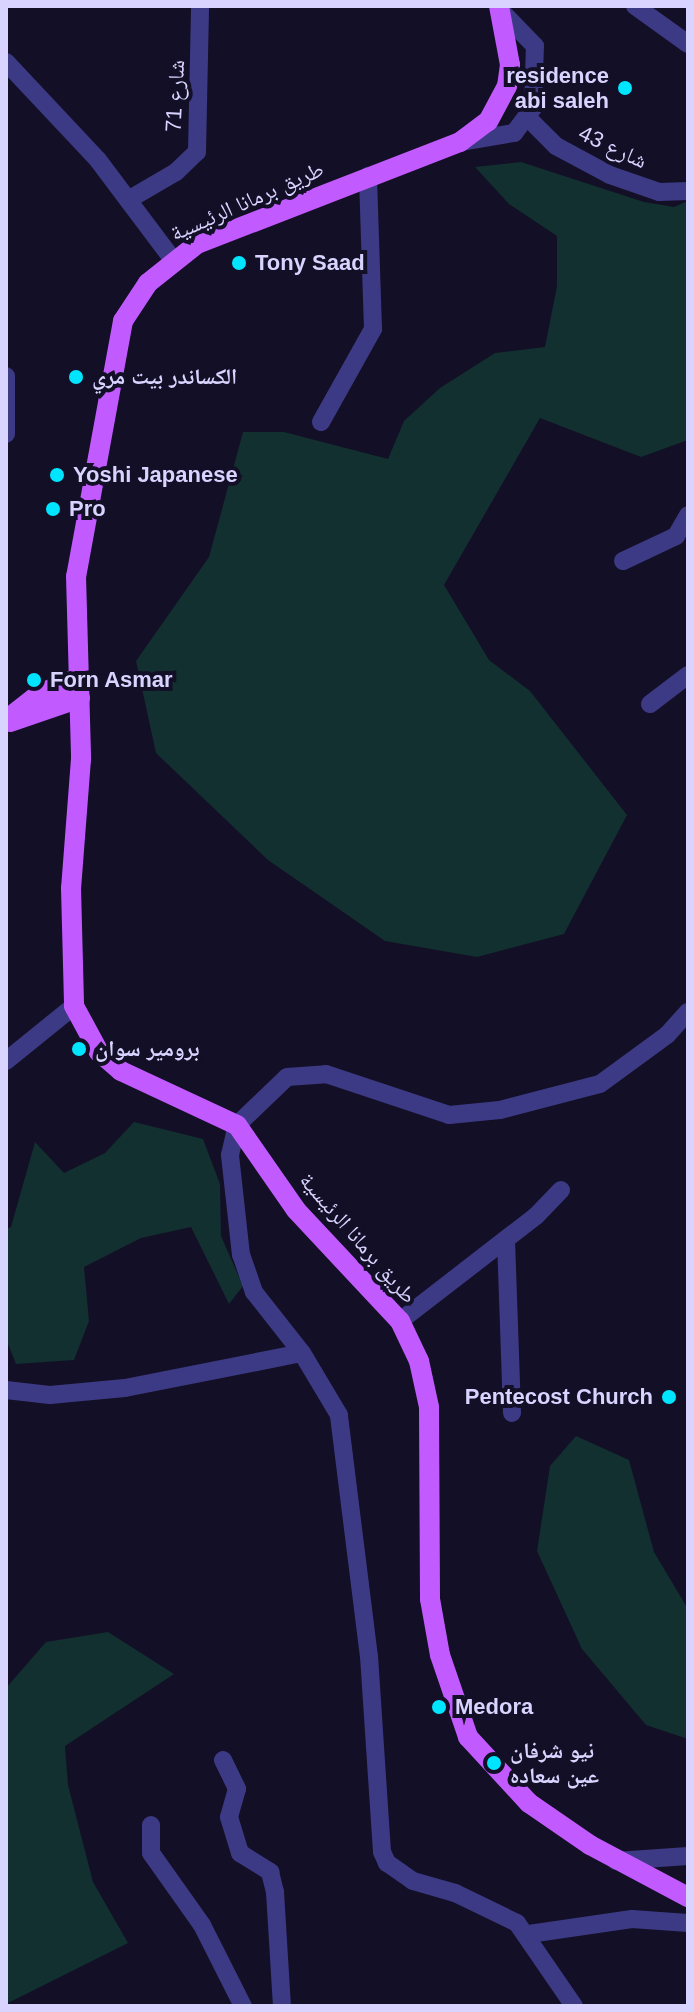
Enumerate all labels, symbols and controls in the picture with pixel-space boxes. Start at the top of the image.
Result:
street label: شارع 71 [160,59,190,133]
place label: residence abi saleh [506,62,609,114]
marker: residence abi saleh [616,79,634,97]
street label: شارع 43 [575,120,651,174]
street label: طريق برمانا الرئيسية [166,155,328,247]
place label: Tony Saad [255,250,365,276]
marker: Tony Saad [230,254,248,272]
place label: الكساندر بيت مري [92,364,237,390]
marker: الكساندر بيت مري [67,368,85,386]
place label: Yoshi Japanese [73,462,238,488]
marker: Yoshi Japanese [48,466,66,484]
place label: Pro [69,496,106,522]
marker: Pro [44,500,62,518]
place label: Forn Asmar [50,667,173,693]
marker: Forn Asmar [25,671,43,689]
place label: برومير سوان [95,1036,199,1062]
marker: برومير سوان [70,1040,88,1058]
street label: طريق برمانا الرئيسية [294,1167,422,1309]
place label: Pentecost Church [465,1384,653,1410]
marker: Pentecost Church [660,1388,678,1406]
place label: Medora [455,1694,533,1720]
marker: Medora [430,1698,448,1716]
place label: نيو شرفان عين سعاده [510,1737,599,1788]
marker: نيو شرفان عين سعاده [485,1754,503,1772]

